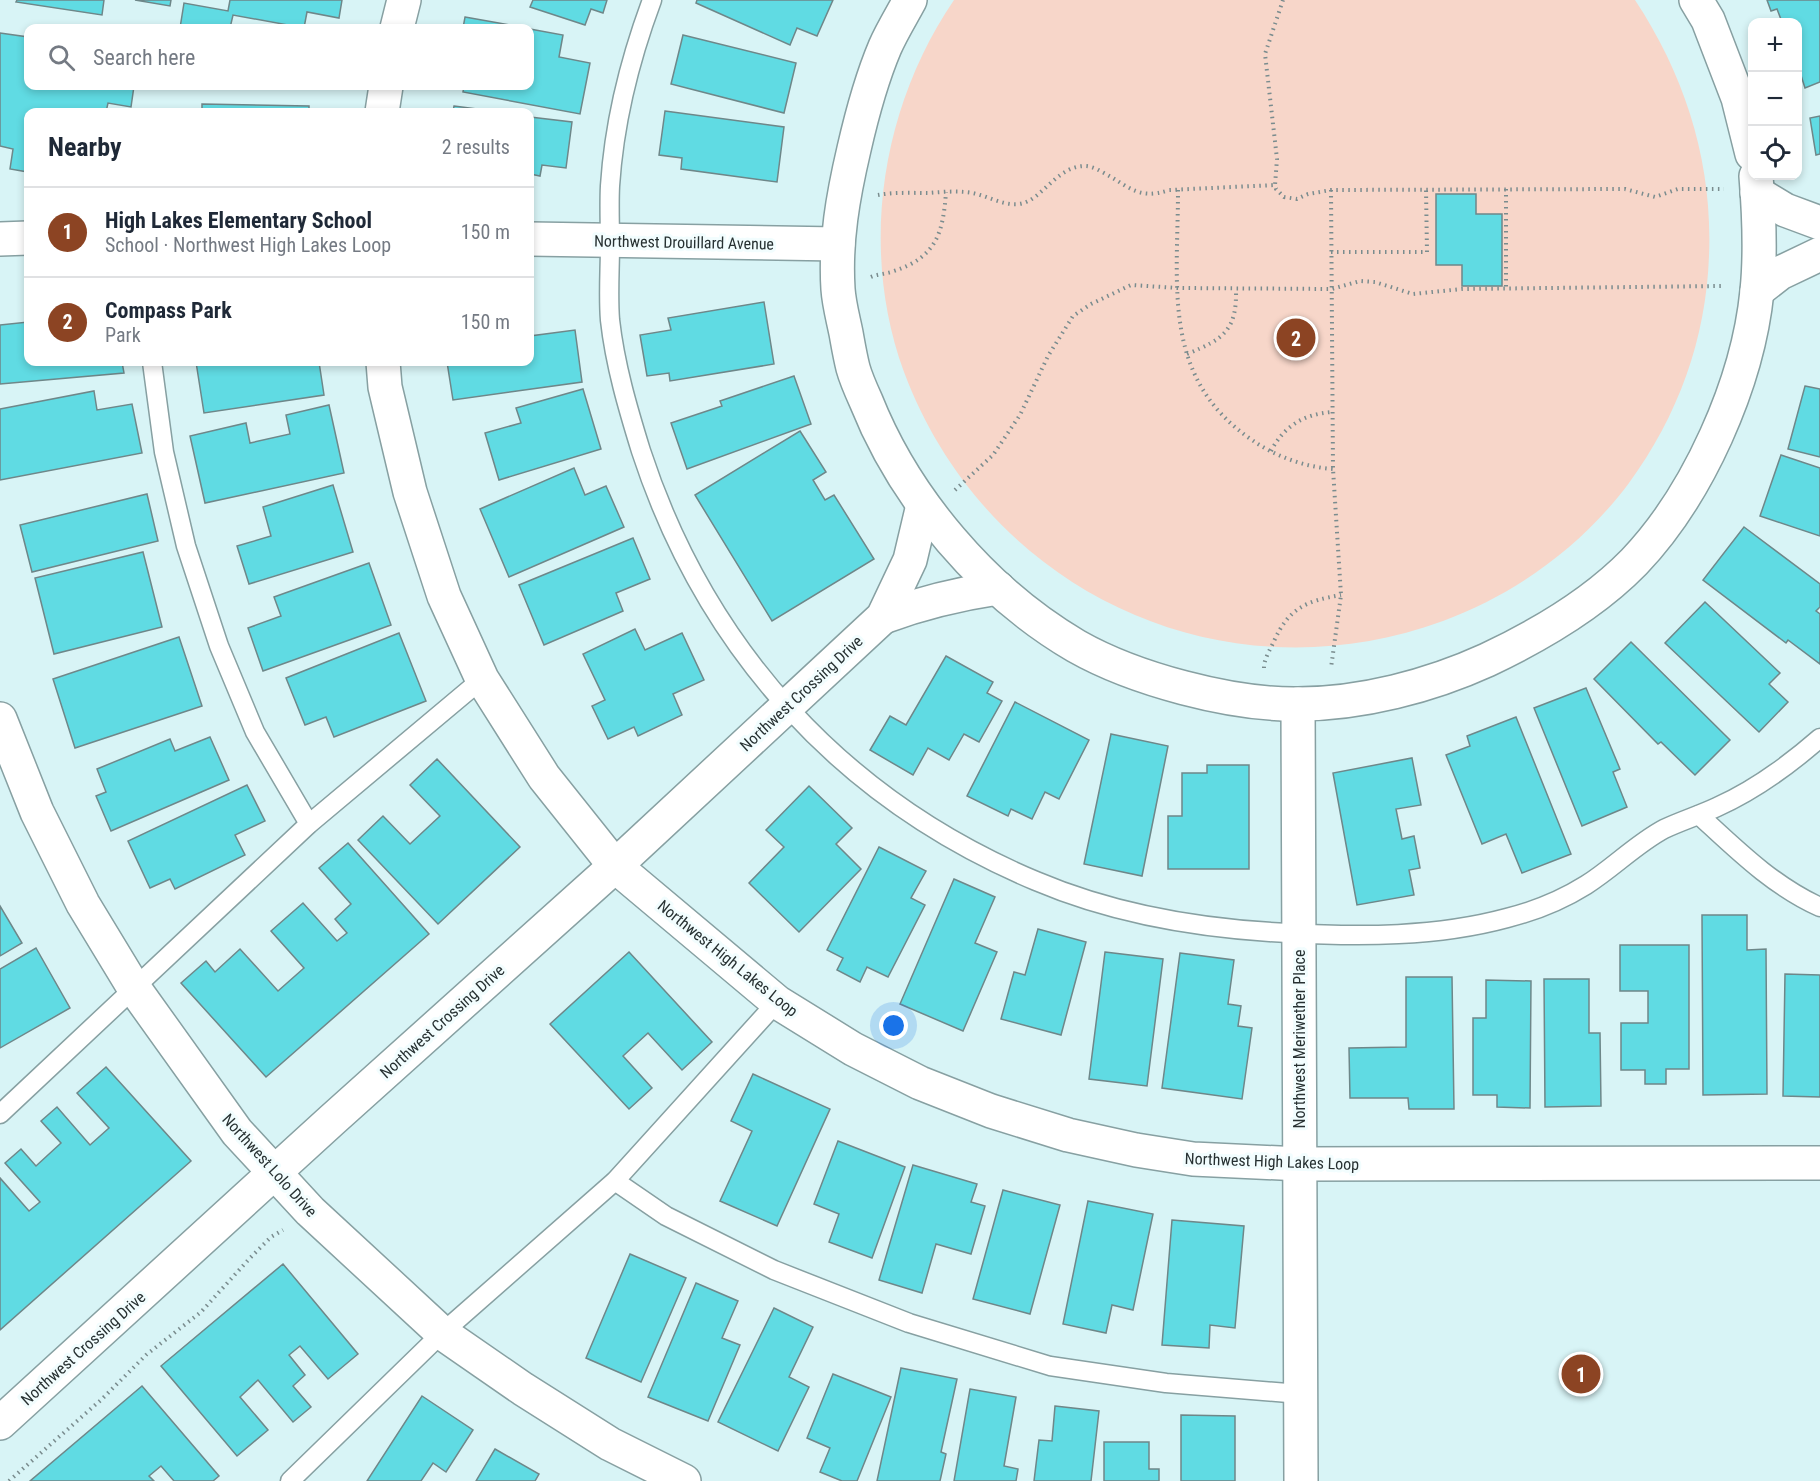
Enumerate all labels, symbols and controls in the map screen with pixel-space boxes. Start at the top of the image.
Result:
map controls [1748,18,1802,180]
button: + [1748,18,1802,72]
search box [24,24,534,90]
icon: search [45,41,78,74]
text: Search here [93,45,195,70]
button: − [1748,72,1802,126]
button: locate [1748,126,1802,180]
text: Nearby [48,132,122,162]
text: 2 results [442,135,510,159]
text: High Lakes Elementary School [105,208,372,233]
text: 1 [62,220,73,244]
text: 150 m [461,220,510,244]
street label: Northwest Drouillard Avenue [594,231,774,254]
text: School · Northwest High Lakes Loop [105,233,391,257]
text: Compass Park [105,298,232,323]
text: 2 [62,310,73,334]
text: 150 m [461,310,510,334]
pin: 2 [1276,316,1316,360]
text: Park [105,323,141,347]
street label: Northwest Crossing Drive [736,632,867,755]
street label: Northwest High Lakes Loop [654,896,802,1021]
street label: Northwest Meriwether Place [1290,950,1309,1128]
street label: Northwest Crossing Drive [376,961,508,1082]
your location [879,1011,908,1040]
street label: Northwest Lolo Drive [218,1110,321,1221]
street label: Northwest High Lakes Loop [1184,1149,1360,1174]
street label: Northwest Crossing Drive [17,1288,149,1409]
pin: 1 [1562,1352,1600,1396]

